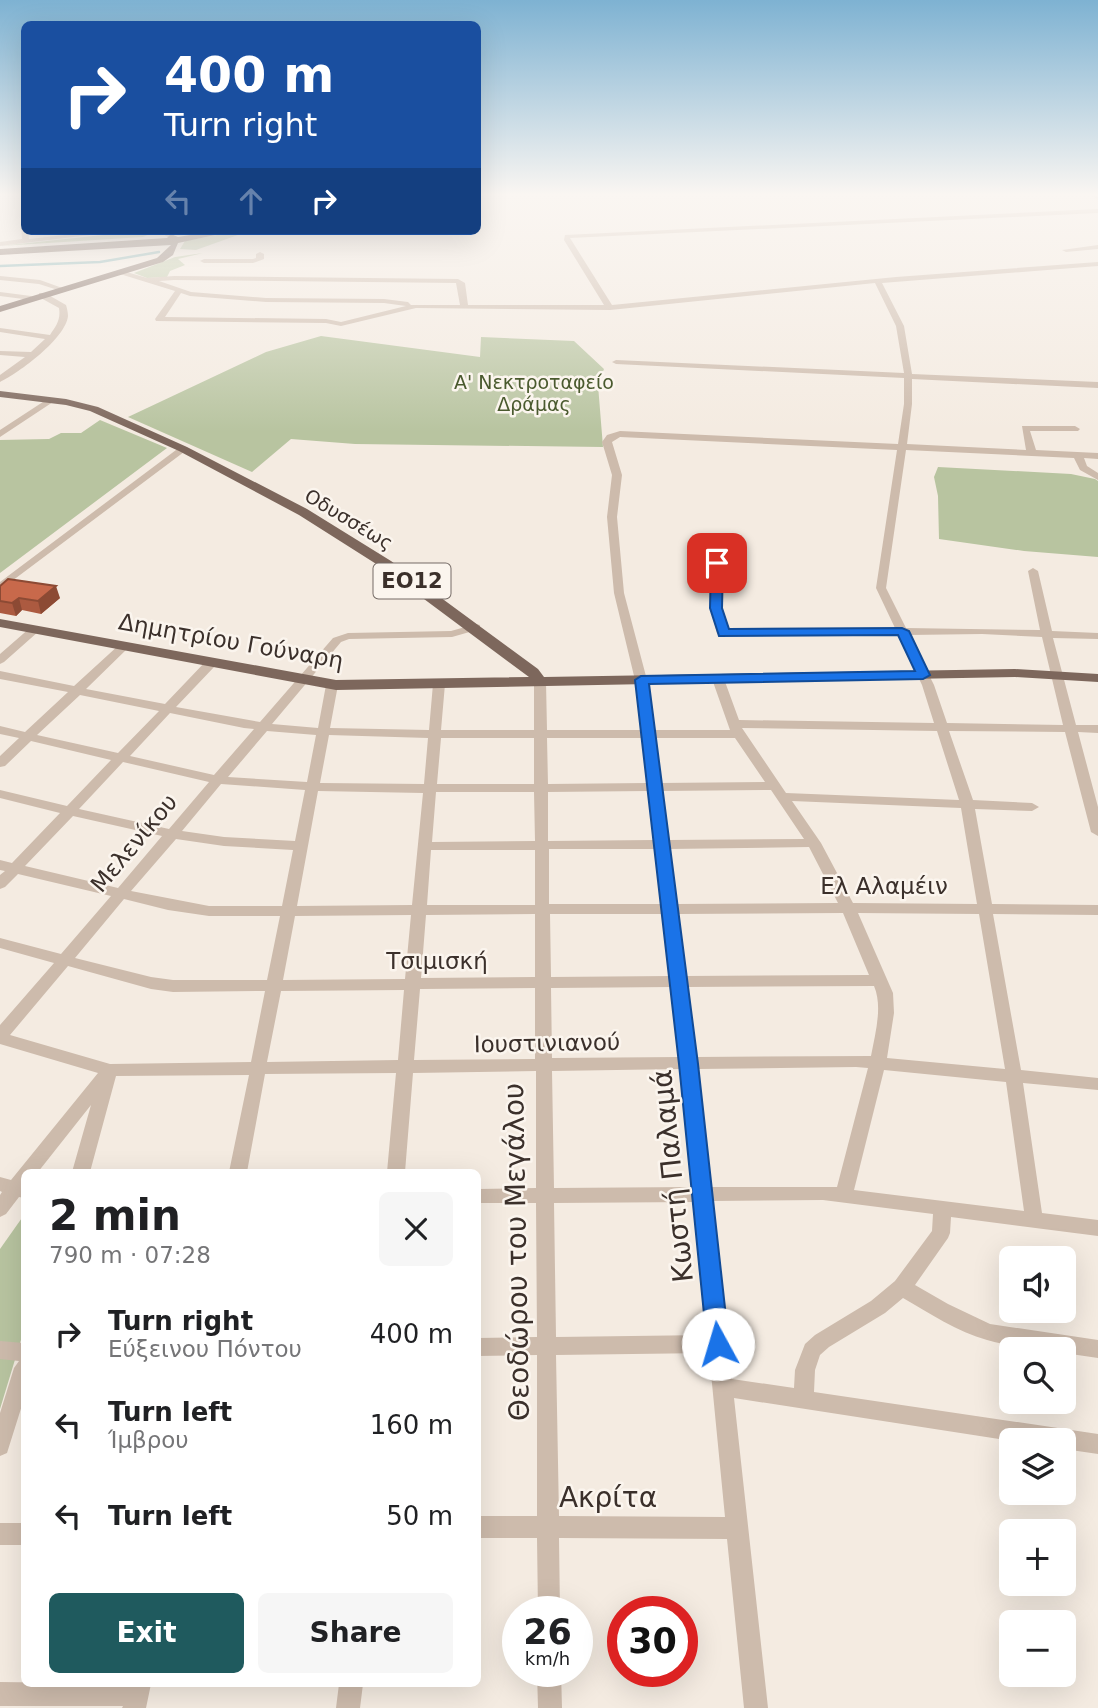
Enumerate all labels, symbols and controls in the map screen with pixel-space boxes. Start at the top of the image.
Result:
text: 400 m [164,47,334,104]
icon: right [49,49,140,140]
text: Turn right [164,106,317,144]
icon: left [159,182,197,220]
icon: ahead [232,182,270,220]
icon: right [305,182,343,220]
park label: Α' Νεκτροταφείο Δράμας [454,371,614,415]
street label: Οδυσσέως [301,484,397,554]
pin [687,533,747,593]
icon: arrive [698,544,736,582]
road number: ΕΟ12 [374,564,450,598]
street label: Δημητρίου Γούναρη [117,608,345,674]
street label: Μελενίκου [86,789,182,897]
street label: Ελ Αλαμέιν [820,873,948,899]
street label: Τσιμισκή [385,948,488,974]
street label: Ιουστινιανού [474,1029,620,1057]
street label: Κωστή Παλαμά [645,1068,700,1284]
street label: Θεοδώρου του Μεγάλου [497,1083,536,1421]
text: 2 min [49,1191,181,1240]
button: close [379,1192,453,1266]
text: 790 m · 07:28 [49,1242,211,1268]
map controls [999,1246,1076,1687]
button: sound [999,1246,1076,1323]
text: Turn right [108,1306,253,1336]
position arrow [681,1307,755,1381]
icon: right [49,1315,87,1353]
text: 400 m [370,1319,453,1349]
text: Εύξεινου Πόντου [108,1336,302,1362]
button: search [999,1337,1076,1414]
text: Turn left [108,1397,232,1427]
icon: left [49,1406,87,1444]
text: 160 m [370,1410,453,1440]
text: Ίμβρου [108,1427,189,1453]
button: layers [999,1428,1076,1505]
street label: Ακρίτα [559,1481,657,1514]
icon: left [49,1497,87,1535]
text: Turn left [108,1501,232,1531]
text: 50 m [386,1501,453,1531]
button: + [999,1519,1076,1596]
button: Exit [49,1593,244,1673]
button: Share [258,1593,453,1673]
speed limit sign: 30 [607,1596,698,1687]
button: − [999,1610,1076,1687]
text: 26 [523,1612,572,1652]
text: km/h [525,1648,570,1669]

